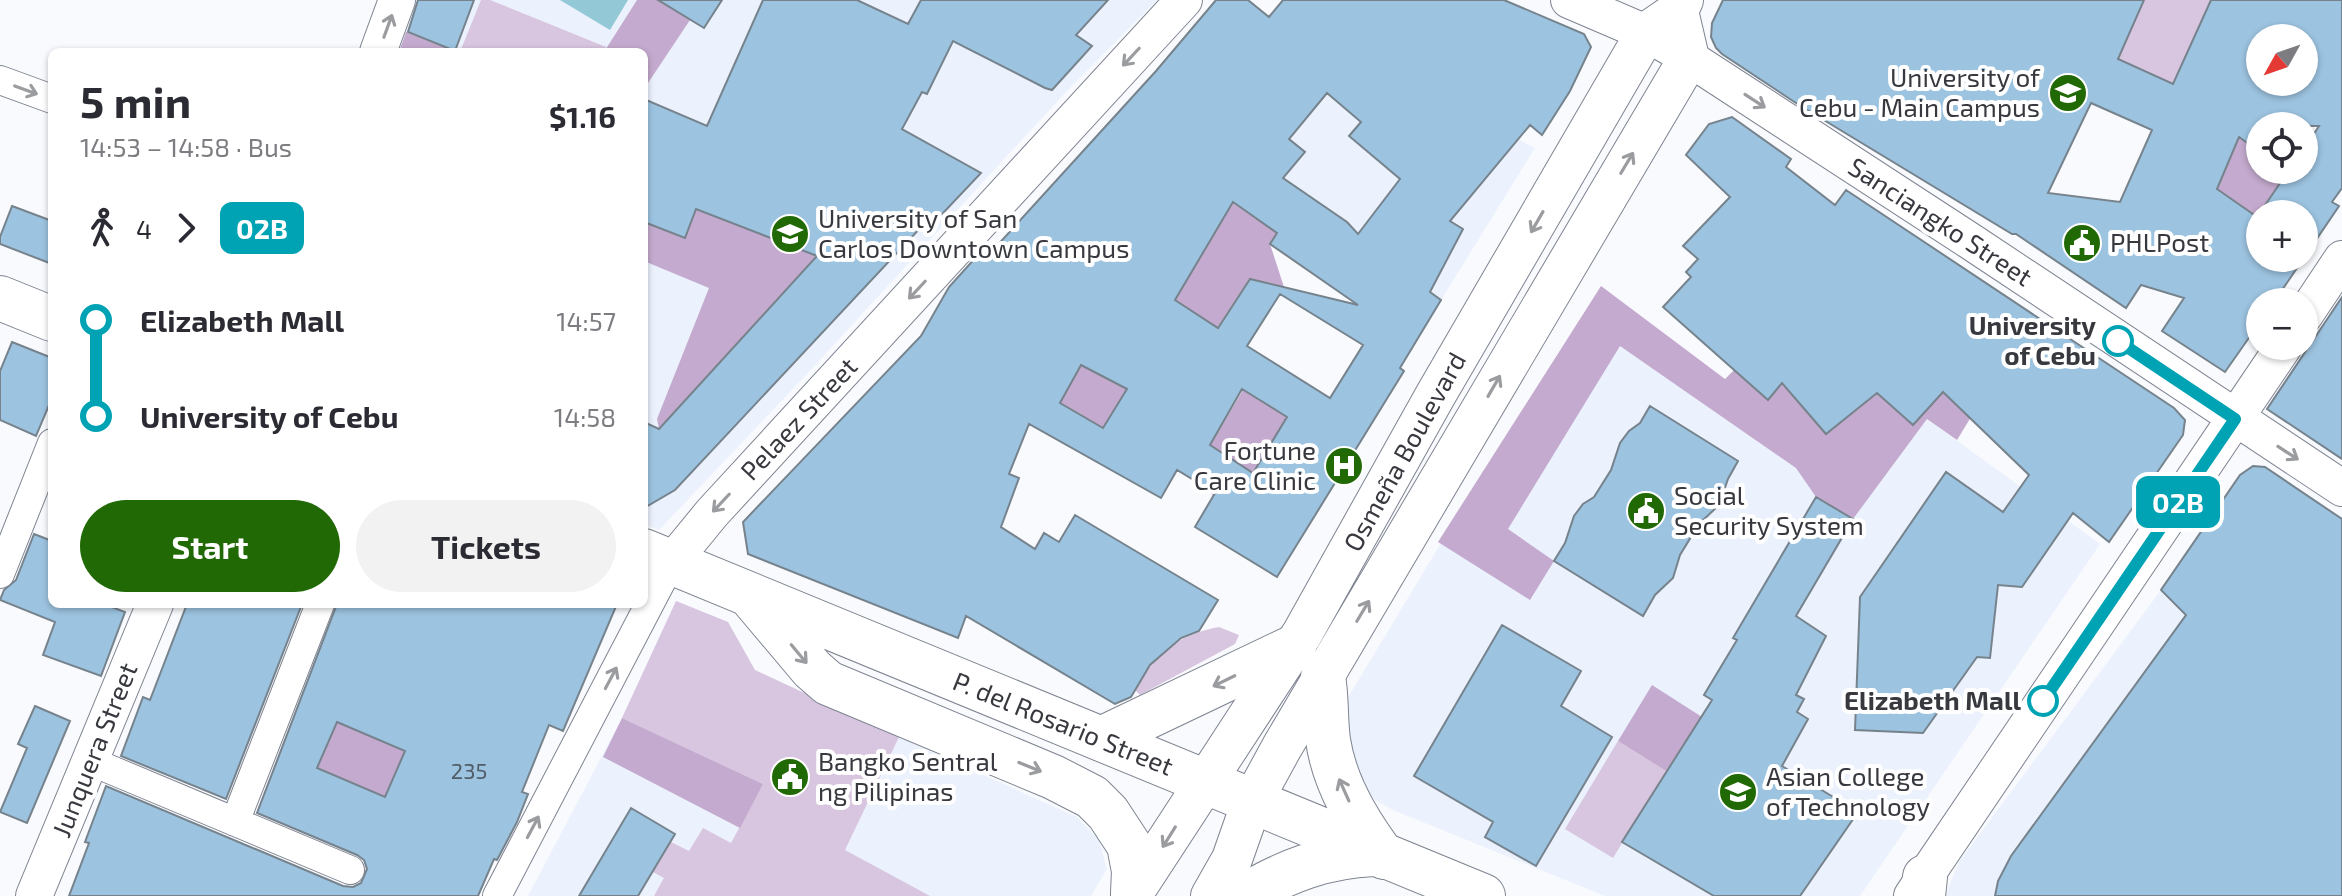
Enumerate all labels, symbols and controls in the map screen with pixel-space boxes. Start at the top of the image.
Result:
one-way arrow [382,14,396,39]
north arrow [2246,24,2318,96]
map controls [2246,24,2318,360]
one-way arrow [1123,47,1141,67]
place label: University of Cebu - Main Campus [1799,61,2041,122]
school or university icon: University of Cebu - Main Campus [2047,72,2089,114]
text: 5 min [80,74,191,127]
one-way arrow [13,84,38,98]
one-way arrow [1743,92,1765,109]
text: $1.16 [549,98,616,134]
button: locate [2246,112,2318,184]
text: 14:53 – 14:58 · Bus [80,131,292,162]
street label: Sanciangko Street [1843,150,2039,292]
one-way arrow [1620,152,1636,175]
button: + [2246,200,2318,272]
place label: University of San Carlos Downtown Campus [818,202,1129,263]
icon: walk [80,206,124,250]
icon: forward [164,206,208,250]
one-way arrow [1529,210,1545,233]
text: 02B [236,211,288,245]
text: 4 [136,213,152,244]
school or university icon: University of San Carlos Downtown Campus [769,213,811,255]
public building icon: PHLPost [2061,222,2103,264]
place label: PHLPost [2110,226,2209,257]
one-way arrow [908,280,927,300]
button: − [2246,288,2318,360]
text: Elizabeth Mall [140,302,344,338]
text: 14:57 [556,305,616,336]
place label: University of Cebu [1969,309,2096,370]
marker: University of Cebu [2103,326,2133,356]
street label: Osmeña Boulevard [1336,346,1471,556]
street label: Pelaez Street [733,350,863,486]
one-way arrow [1486,375,1502,398]
text: University of Cebu [140,398,398,434]
text: 14:58 [554,401,616,432]
place label: Fortune Care Clinic [1194,434,1316,495]
hospital icon: Fortune Care Clinic [1323,445,1365,487]
one-way arrow [2277,445,2299,462]
line badge: 02B [2132,476,2224,528]
place label: Social Security System [1674,479,1864,540]
text: 02B [2152,485,2204,519]
public building icon: Social Security System [1625,490,1667,532]
one-way arrow [712,493,730,513]
button: Start [80,500,340,592]
button: Tickets [356,500,616,592]
one-way arrow [1355,600,1371,623]
one-way arrow [790,643,808,664]
street label: Junquera Street [45,658,143,841]
street label: P. del Rosario Street [949,664,1178,781]
one-way arrow [604,666,620,690]
one-way arrow [1212,674,1236,689]
place label: Elizabeth Mall [1844,684,2021,715]
marker: Elizabeth Mall [2028,686,2058,716]
place label: Bangko Sentral ng Pilipinas [818,745,998,806]
public building icon: Bangko Sentral ng Pilipinas [769,756,811,798]
house number: 235 [451,757,487,783]
place label: Asian College of Technology [1766,760,1930,821]
one-way arrow [1017,761,1042,776]
school or university icon: Asian College of Technology [1717,771,1759,813]
one-way arrow [1336,779,1351,803]
one-way arrow [526,815,541,839]
one-way arrow [1160,826,1177,848]

